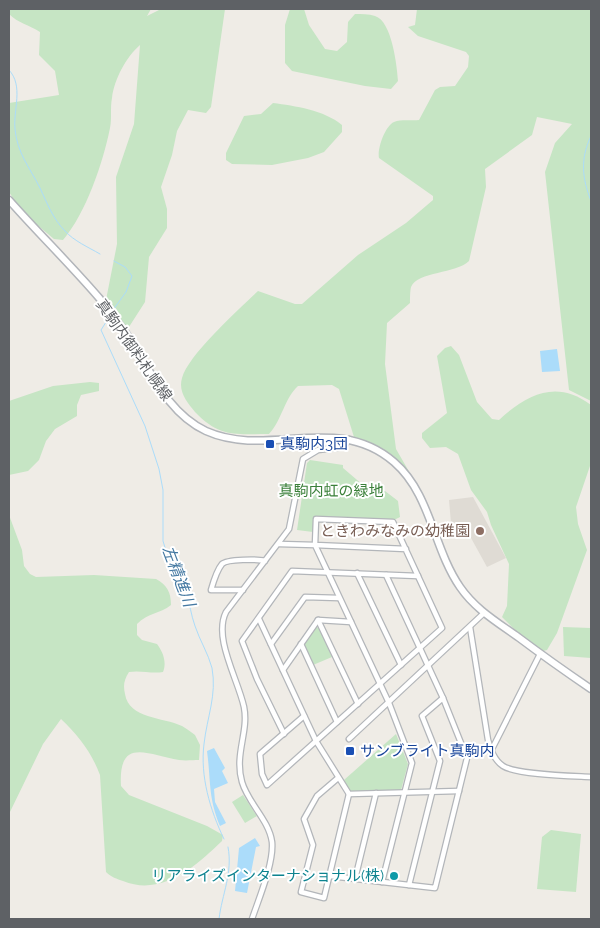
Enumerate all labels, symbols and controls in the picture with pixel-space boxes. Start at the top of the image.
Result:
street label: 真駒内御料札幌線 [92,296,176,404]
place label: 真駒内3団 [280,435,348,453]
marker: 真駒内3団 [264,438,276,450]
park label: 真駒内虹の緑地 [278,482,384,500]
place label: ときわみなみの幼稚園 [320,522,470,540]
marker: ときわみなみの幼稚園 [474,525,486,537]
water label: 左精進川 [158,543,200,611]
place label: サンブライト真駒内 [360,742,495,760]
marker: サンブライト真駒内 [344,745,356,757]
place label: リアライズインターナショナル(株) [151,867,384,885]
marker: リアライズインターナショナル(株) [388,870,400,882]

